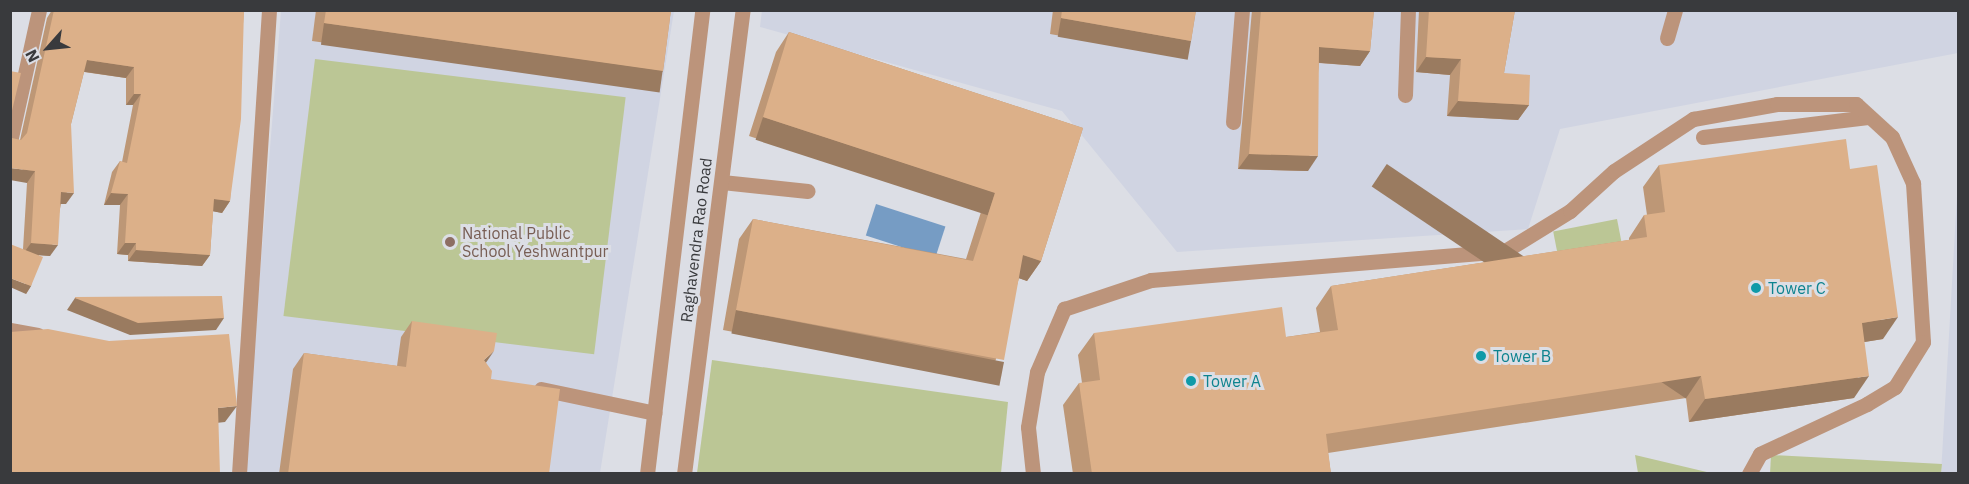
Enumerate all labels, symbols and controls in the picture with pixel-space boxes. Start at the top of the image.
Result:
north arrow [18,18,78,78]
text: N [20,46,44,66]
street label: Raghavendra Rao Road [676,157,716,323]
place label: National Public School Yeshwantpur [462,223,608,261]
marker: National Public School Yeshwantpur [443,235,457,249]
place label: Tower C [1768,278,1826,298]
marker: Tower C [1749,281,1763,295]
place label: Tower B [1493,346,1551,366]
marker: Tower B [1474,349,1488,363]
place label: Tower A [1203,371,1261,391]
marker: Tower A [1184,374,1198,388]

